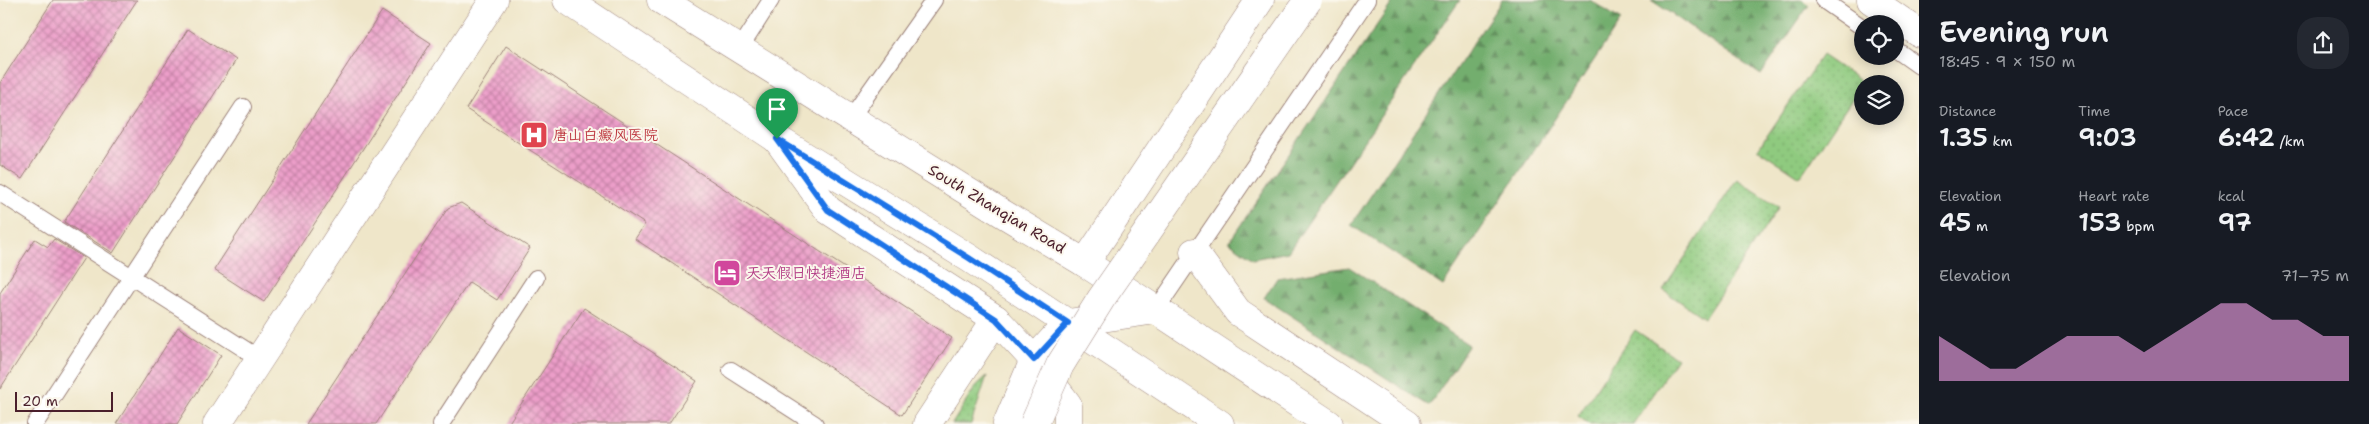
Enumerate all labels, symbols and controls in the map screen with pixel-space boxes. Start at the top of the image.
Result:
text: Evening run [1939,13,2109,51]
map controls [1854,15,1904,125]
button: locate [1854,15,1904,65]
button: share [2297,17,2349,69]
text: 18:45 · 9 × 150 m [1939,51,2075,72]
button: layers [1854,75,1904,125]
pin [756,88,798,139]
icon: arrive [763,95,791,123]
text: Distance [1939,102,1996,120]
text: Time [2078,102,2110,120]
text: Pace [2218,102,2248,120]
hospital icon: 唐山白癜风医院 [519,120,549,150]
text: 1.35 [1939,120,1988,154]
text: 9:03 [2078,120,2137,154]
text: 6:42 [2218,120,2275,154]
place label: 唐山白癜风医院 [553,125,658,145]
text: km [1988,132,2012,150]
text: /km [2275,132,2305,150]
street label: South Zhanqian Road [924,160,1070,258]
text: Elevation [1939,187,2002,205]
text: Heart rate [2078,187,2150,205]
text: kcal [2218,187,2245,205]
text: 45 [1939,205,1971,239]
text: 153 [2078,205,2122,239]
text: 97 [2218,205,2252,239]
text: m [1971,217,1988,235]
text: bpm [2122,217,2155,235]
hotel icon: 天天假日快捷酒店 [712,258,742,288]
place label: 天天假日快捷酒店 [746,263,866,283]
text: Elevation [1939,265,2011,286]
text: 71–75 m [2281,265,2349,286]
scale bar [15,389,112,412]
text: 20 m [22,392,58,410]

